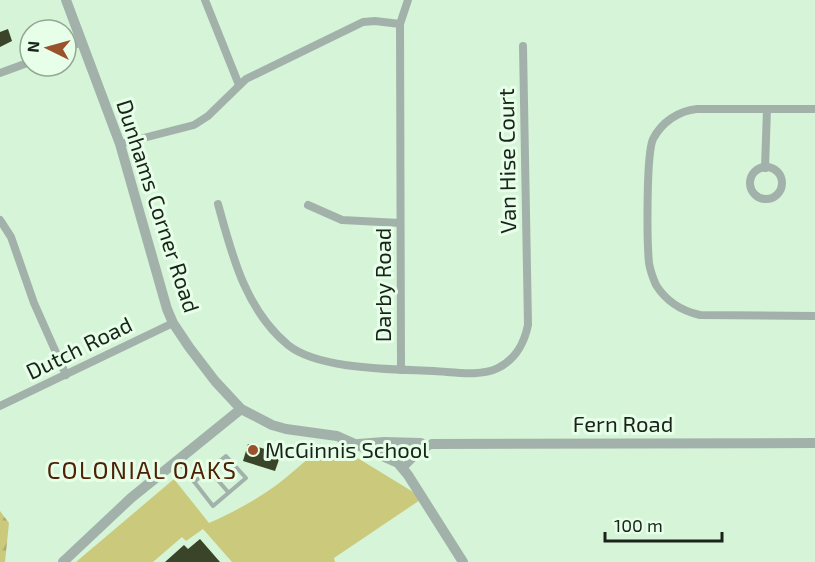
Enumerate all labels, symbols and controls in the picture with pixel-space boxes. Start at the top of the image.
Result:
north arrow [18,18,78,78]
text: N [23,40,43,53]
street label: Van Hise Court [492,88,520,234]
street label: Dunhams Corner Road [112,96,206,316]
street label: Darby Road [369,228,395,342]
street label: Dutch Road [21,310,136,384]
street label: Fern Road [573,410,673,436]
place label: McGinnis School [265,436,429,462]
marker: McGinnis School [246,443,260,457]
district label: COLONIAL OAKS [47,455,237,484]
scale bar [605,505,722,543]
text: 100 m [614,514,663,536]

